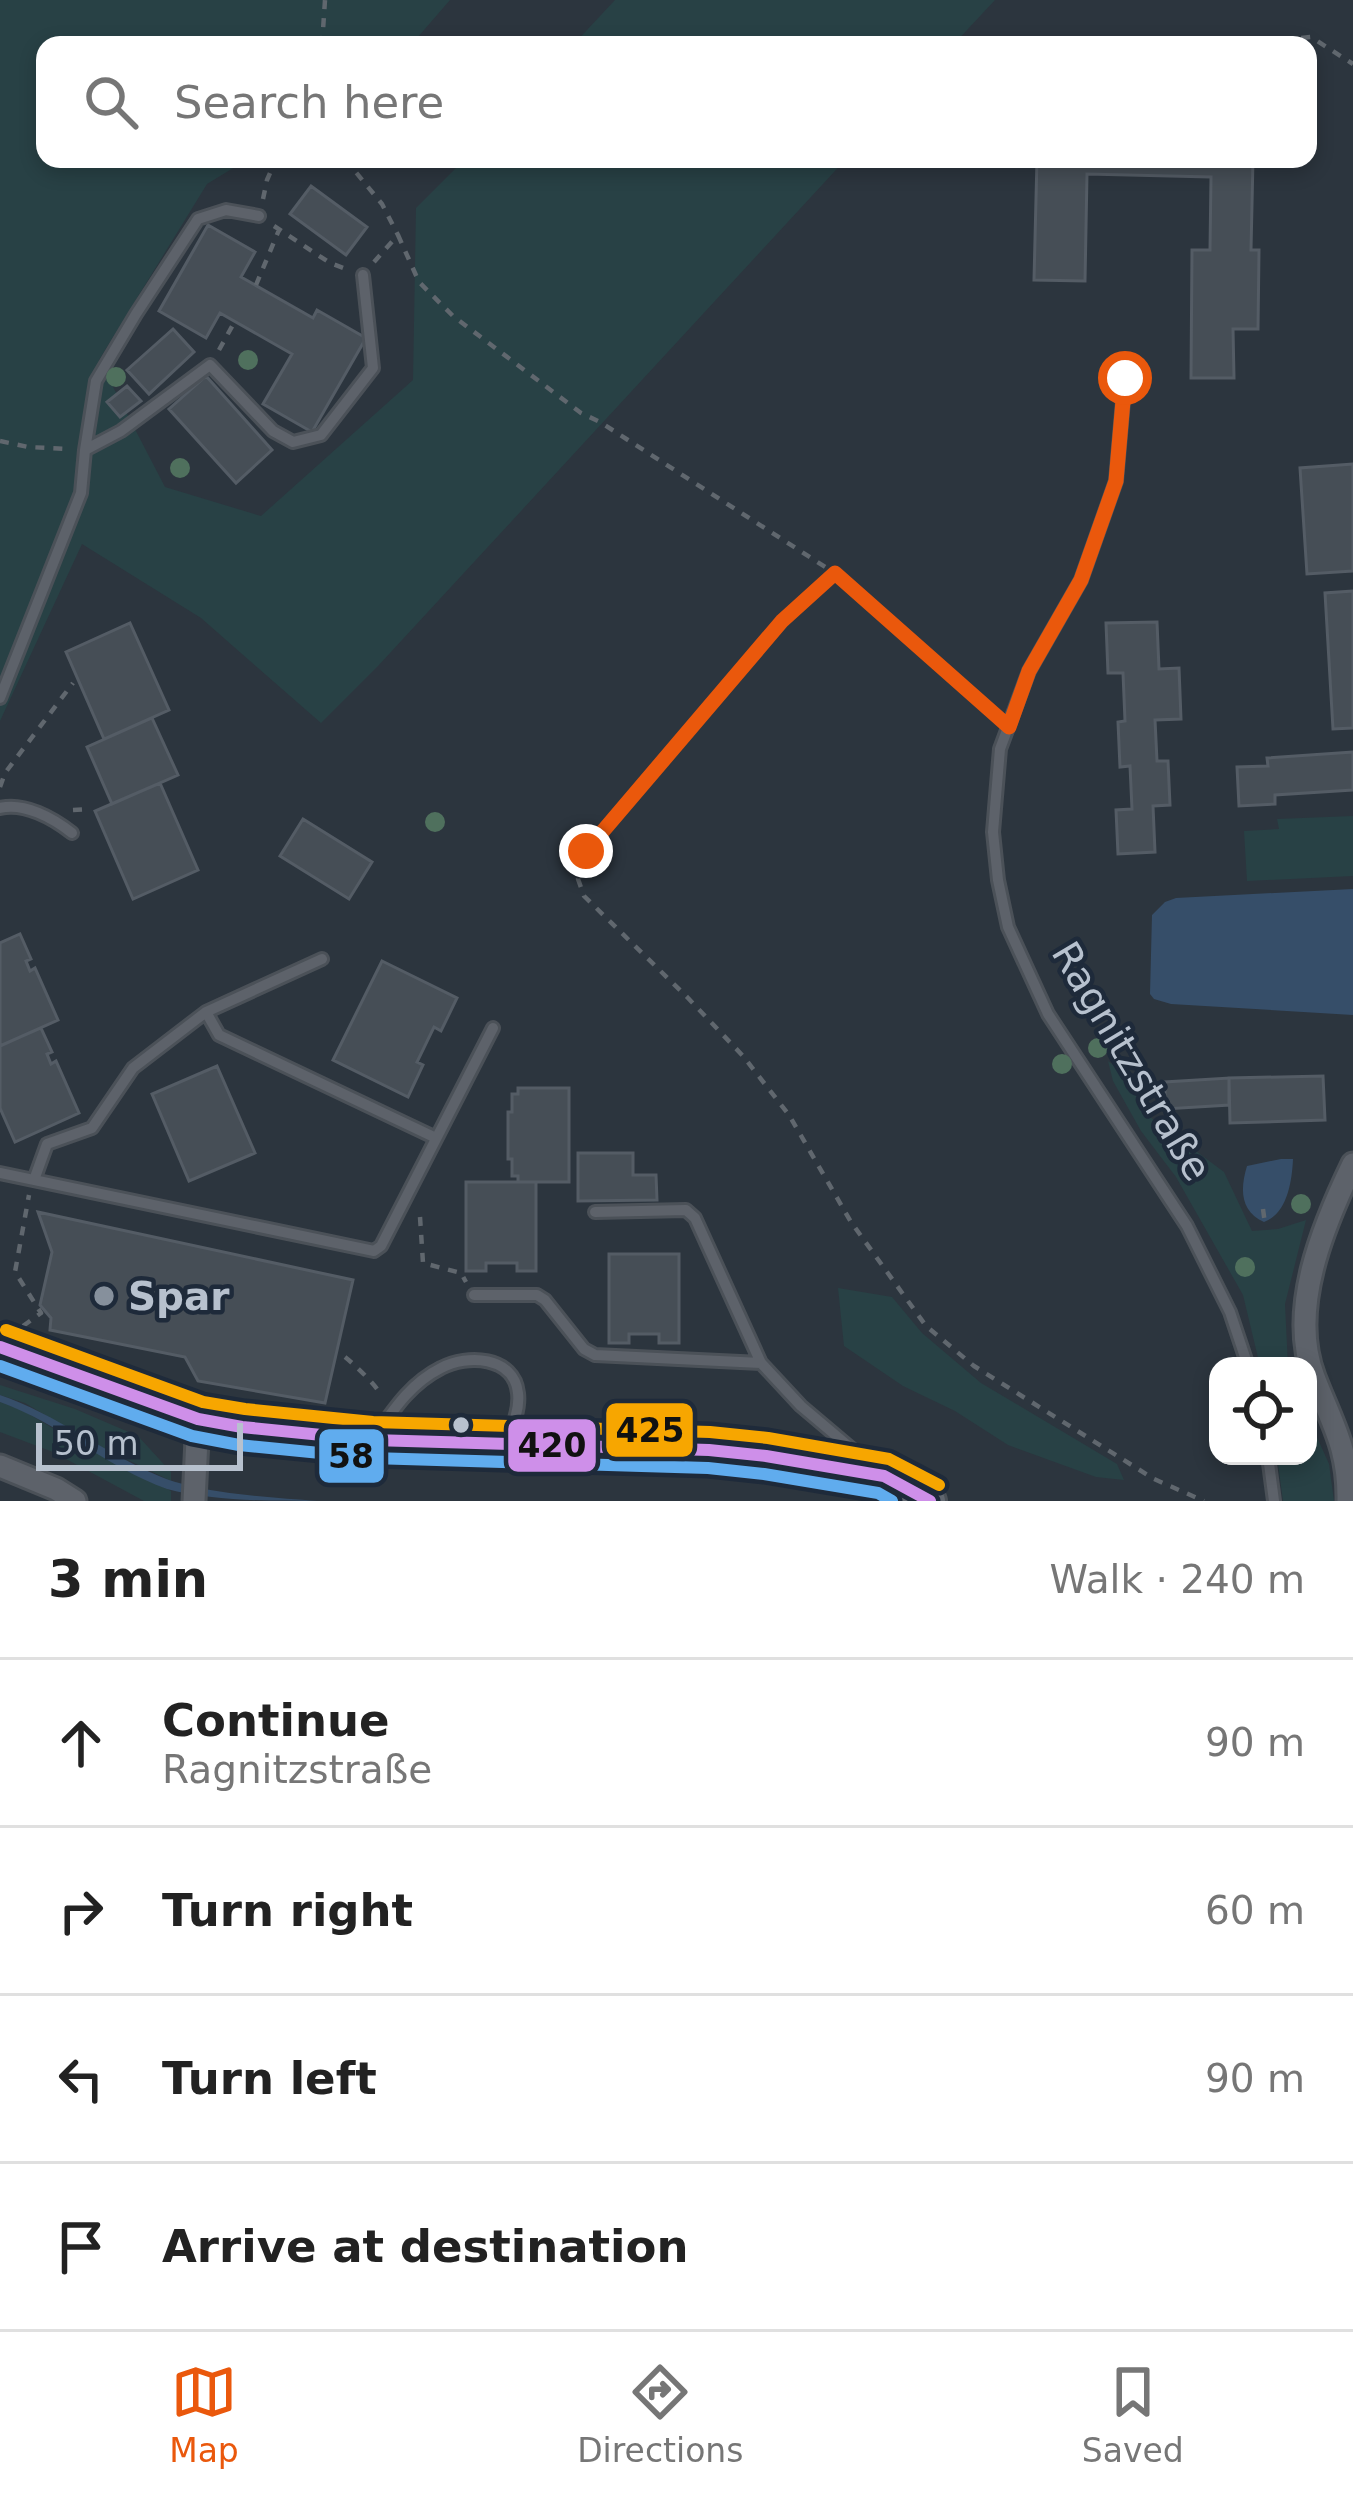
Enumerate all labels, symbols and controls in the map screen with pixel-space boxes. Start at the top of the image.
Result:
search box [36,36,1317,168]
icon: search [78,69,144,135]
text: Search here [174,76,444,129]
route start [1098,351,1152,405]
route end [559,824,613,878]
street label: Ragnitzstraße [1043,934,1220,1189]
place label: Spar [128,1274,230,1319]
marker: Spar [91,1283,117,1309]
map controls [1209,1357,1317,1465]
button: locate [1209,1357,1317,1465]
line badge: 425 [604,1401,695,1459]
text: 425 [616,1411,684,1450]
unlabelled marker [450,1414,472,1436]
scale bar [36,1417,243,1470]
line badge: 420 [506,1417,598,1474]
text: 50 m [54,1424,139,1463]
text: 420 [518,1426,586,1465]
line badge: 58 [317,1427,386,1485]
text: 58 [328,1437,374,1476]
text: 3 min [48,1550,208,1609]
text: Walk · 240 m [1050,1557,1305,1602]
text: Continue [162,1694,390,1747]
icon: ahead [48,1710,114,1776]
text: 90 m [1205,1720,1305,1765]
text: Ragnitzstraße [162,1747,432,1792]
icon: right [48,1878,114,1944]
text: Turn right [162,1884,413,1937]
text: 60 m [1205,1888,1305,1933]
icon: left [48,2046,114,2112]
text: Turn left [162,2052,377,2105]
text: 90 m [1205,2056,1305,2101]
icon: arrive [48,2214,114,2280]
text: Arrive at destination [162,2220,688,2273]
tab: Map [169,2359,239,2470]
tab: Directions [577,2359,743,2470]
tab: Saved [1082,2359,1184,2470]

